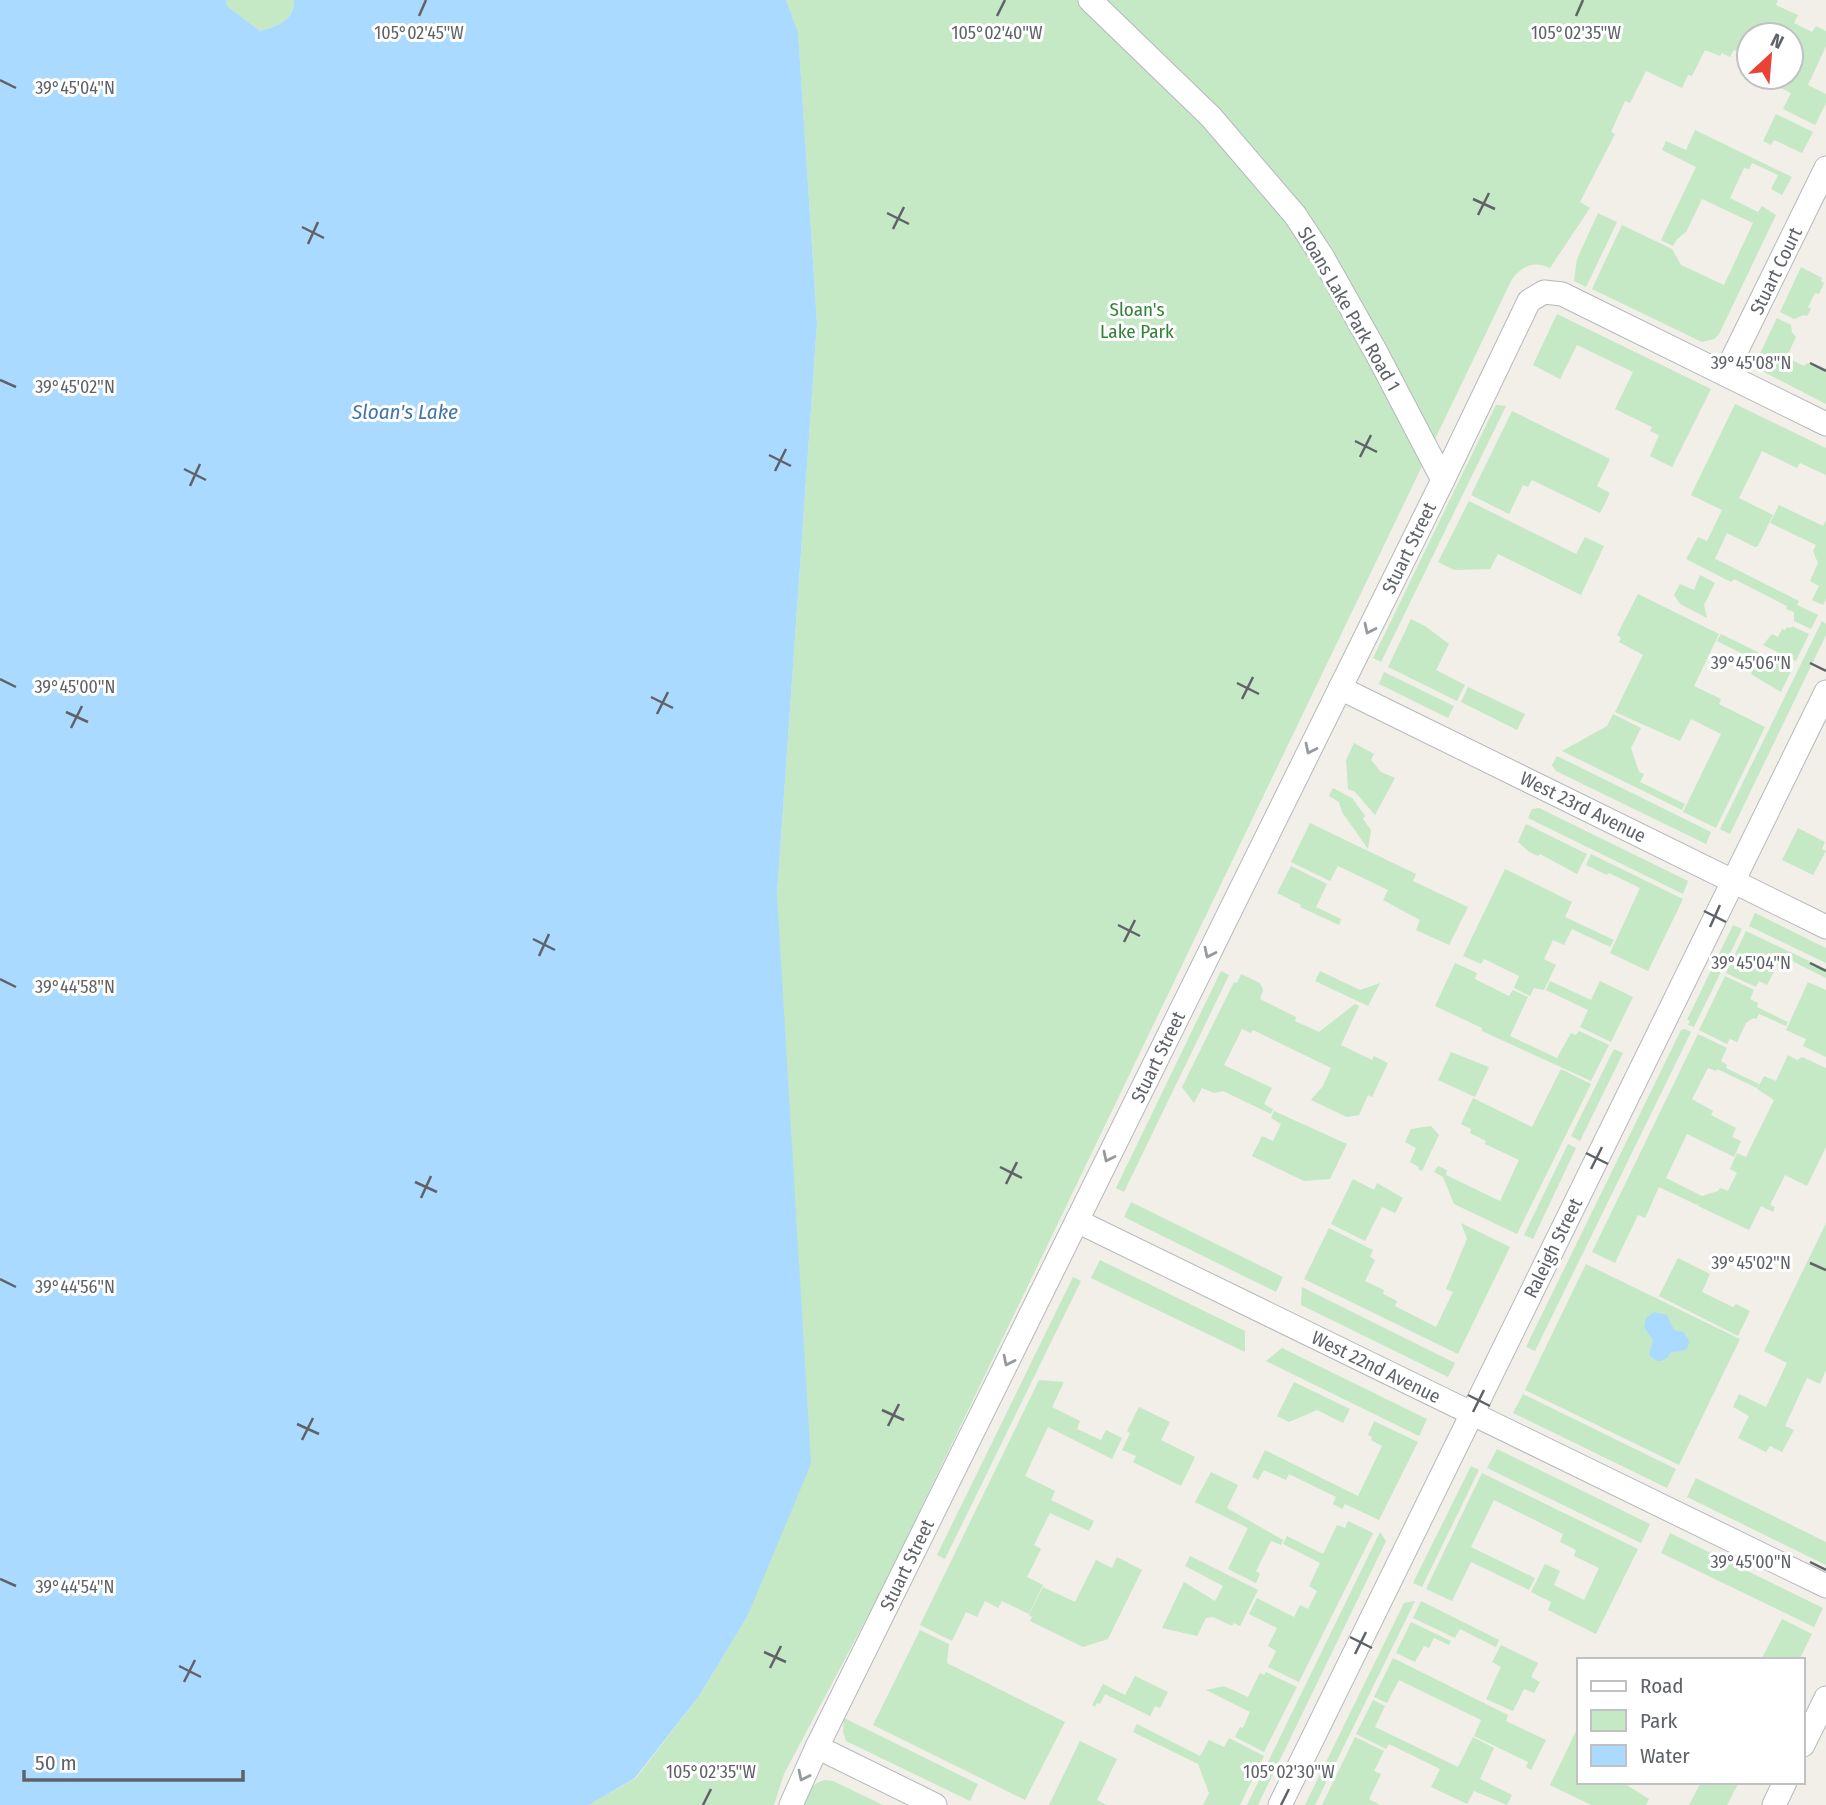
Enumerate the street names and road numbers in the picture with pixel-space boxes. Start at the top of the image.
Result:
street label: Sloans Lake Park Road 1 [1293,223,1405,395]
street label: Stuart Court [1745,223,1807,318]
street label: Stuart Street [1377,498,1441,597]
street label: West 23rd Avenue [1516,767,1650,847]
street label: Stuart Street [1126,1007,1190,1106]
street label: Raleigh Street [1519,1193,1587,1302]
street label: West 22nd Avenue [1308,1326,1444,1408]
street label: Stuart Street [875,1515,939,1614]

